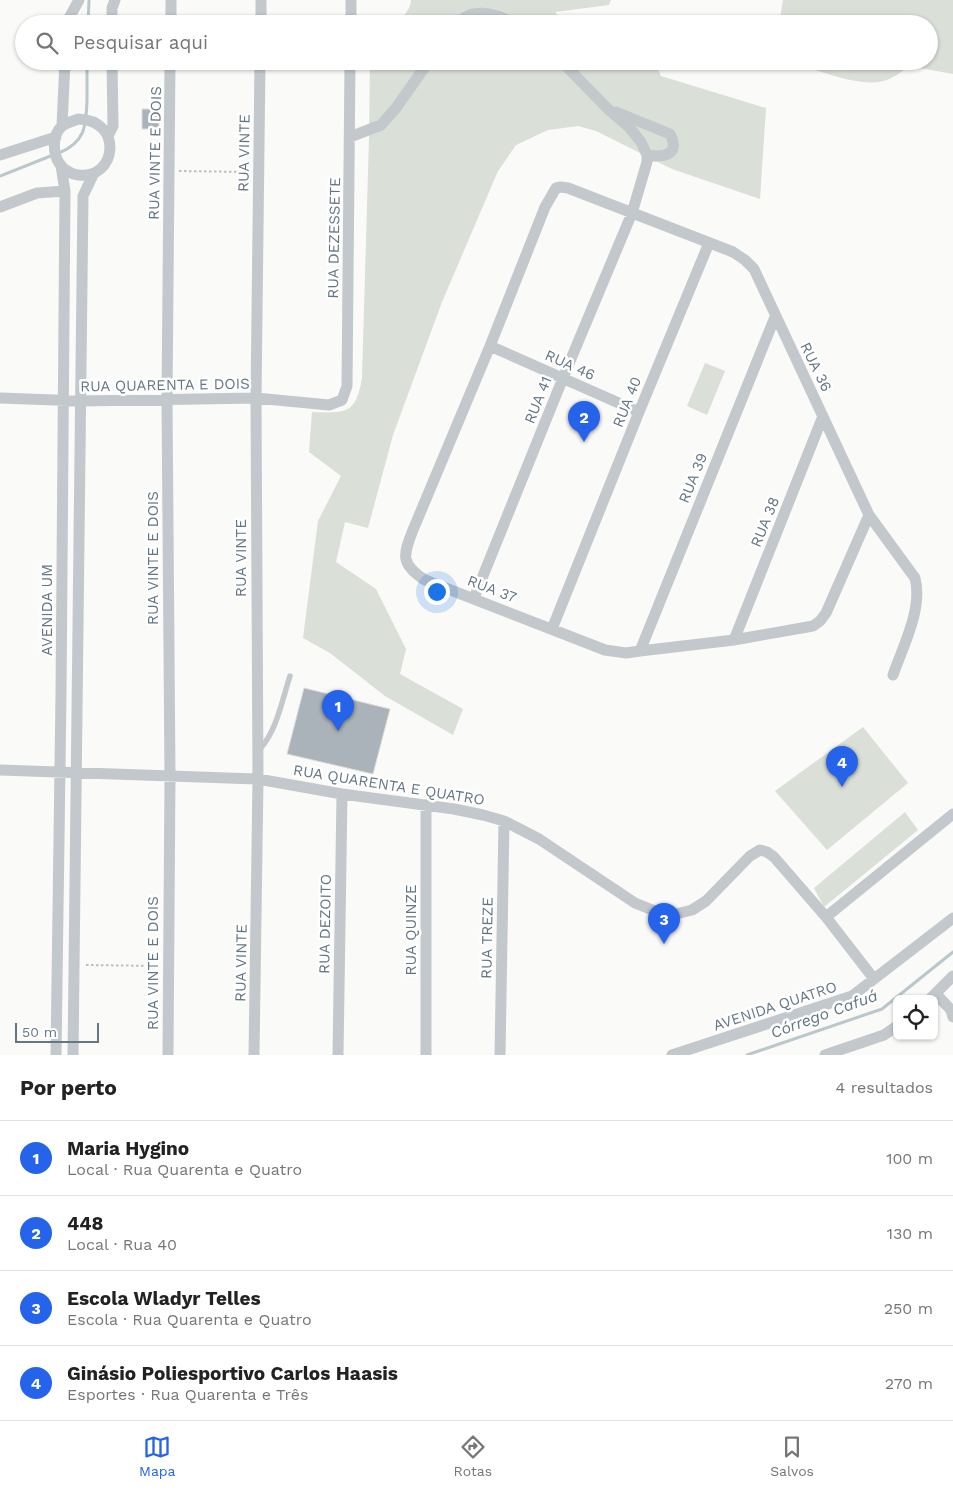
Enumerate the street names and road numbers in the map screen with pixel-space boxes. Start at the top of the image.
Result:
street label: RUA VINTE E DOIS [145,86,165,220]
street label: RUA VINTE [234,114,254,192]
street label: RUA DEZESSETE [324,177,344,299]
street label: RUA 36 [796,339,836,395]
street label: RUA 46 [542,346,598,384]
street label: RUA 41 [520,374,556,426]
street label: RUA 40 [609,374,645,430]
street label: RUA QUARENTA E DOIS [80,375,250,395]
street label: RUA 39 [675,450,711,506]
street label: RUA VINTE E DOIS [144,491,162,625]
street label: RUA 38 [747,494,783,550]
street label: RUA VINTE [232,519,250,597]
street label: AVENIDA UM [38,564,56,656]
street label: RUA 37 [465,571,519,607]
street label: RUA QUARENTA E QUATRO [292,761,486,809]
street label: RUA DEZOITO [315,874,335,974]
street label: RUA QUINZE [402,885,420,975]
street label: RUA VINTE E DOIS [144,896,162,1030]
street label: RUA TREZE [477,897,497,979]
street label: RUA VINTE [231,924,251,1002]
street label: AVENIDA QUATRO [711,978,839,1034]

